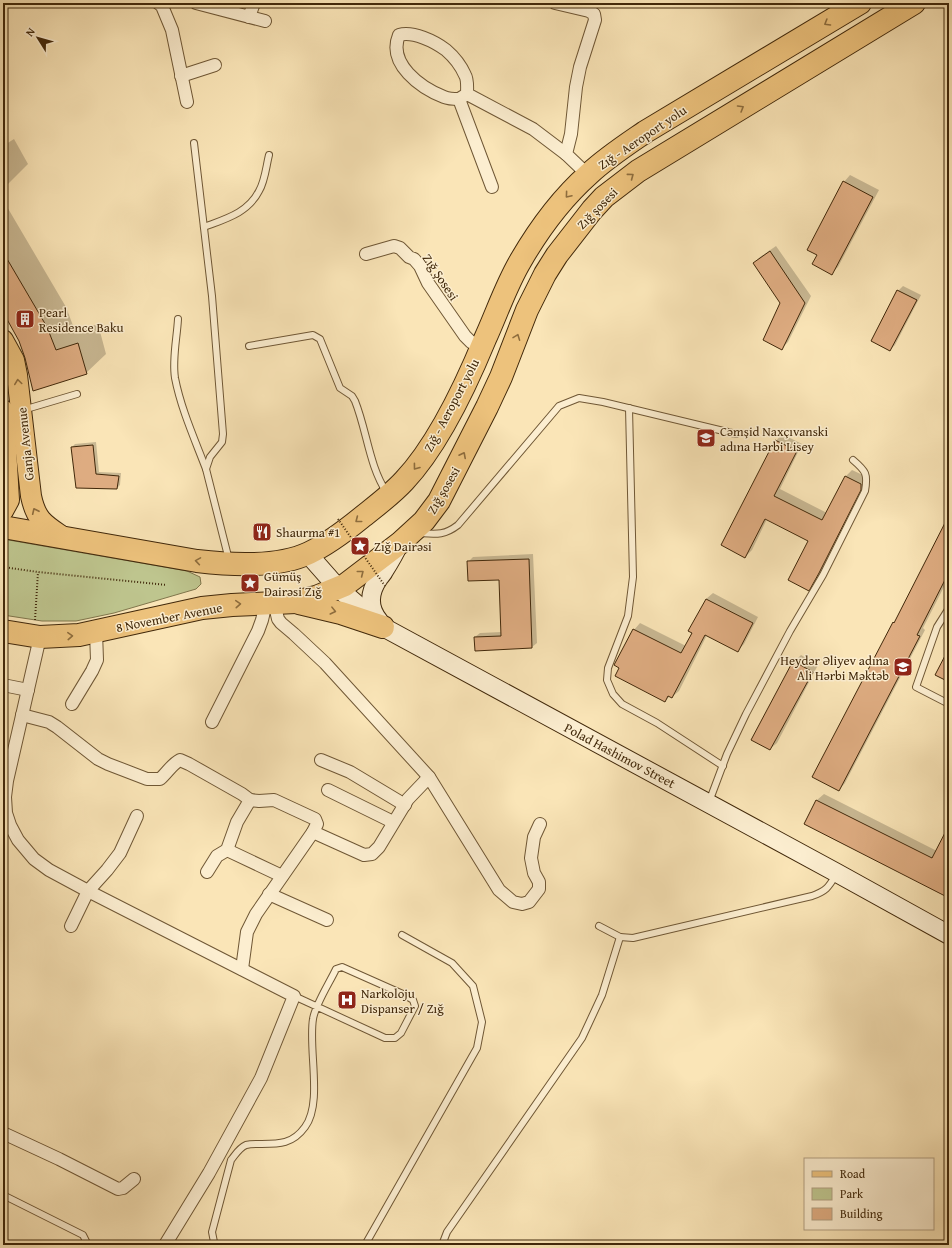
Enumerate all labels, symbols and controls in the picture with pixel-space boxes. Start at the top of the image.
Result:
north arrow [18,18,58,58]
one-way arrow [824,18,831,25]
text: N [21,24,39,40]
street label: Zığ - Aeroport yolu [594,101,690,174]
one-way arrow [737,105,744,112]
one-way arrow [626,174,633,181]
street label: Zığ şosesi [573,183,622,234]
one-way arrow [566,191,573,198]
street label: Zığ Şosesi [418,250,463,305]
place label: Pearl Residence Baku [39,303,124,337]
building icon: Pearl Residence Baku [14,308,36,330]
one-way arrow [512,333,520,340]
street label: Zığ - Aeroport yolu [419,355,484,455]
one-way arrow [14,379,23,385]
street label: Ganja Avenue [12,406,39,482]
place label: Cəmşid Naxçıvanski adına Hərbi Lisey [720,422,828,456]
school or university icon: Cəmşid Naxçıvanski adına Hərbi Lisey [695,427,717,449]
one-way arrow [458,452,466,459]
one-way arrow [414,462,421,469]
street label: Zığ şosesi [422,463,465,517]
one-way arrow [32,507,40,514]
one-way arrow [356,516,363,523]
restaurant icon: Shaurma #1 [251,521,273,543]
place label: Shaurma #1 [276,523,340,542]
place icon: Zığ Dairəsi [349,535,371,557]
place label: Zığ Dairəsi [374,537,432,556]
one-way arrow [195,557,201,566]
place label: Gümüş Dairəsi Zığ [264,567,322,601]
one-way arrow [357,570,364,577]
place icon: Gümüş Dairəsi Zığ [239,572,261,594]
street label: 8 November Avenue [114,598,224,637]
one-way arrow [235,600,241,609]
one-way arrow [330,606,337,615]
one-way arrow [67,632,73,640]
place label: Heydər Əliyev adına Ali Hərbi Məktəb [780,651,890,685]
school or university icon: Heydər Əliyev adına Ali Hərbi Məktəb [892,656,914,678]
street label: Polad Hashimov Street [561,718,679,793]
place label: Narkoloju Dispanser / Zığ [361,984,444,1018]
hospital icon: Narkoloju Dispanser / Zığ [336,989,358,1011]
legend [804,1158,934,1230]
text: Road [840,1165,866,1182]
text: Park [840,1185,864,1202]
text: Building [840,1205,883,1222]

